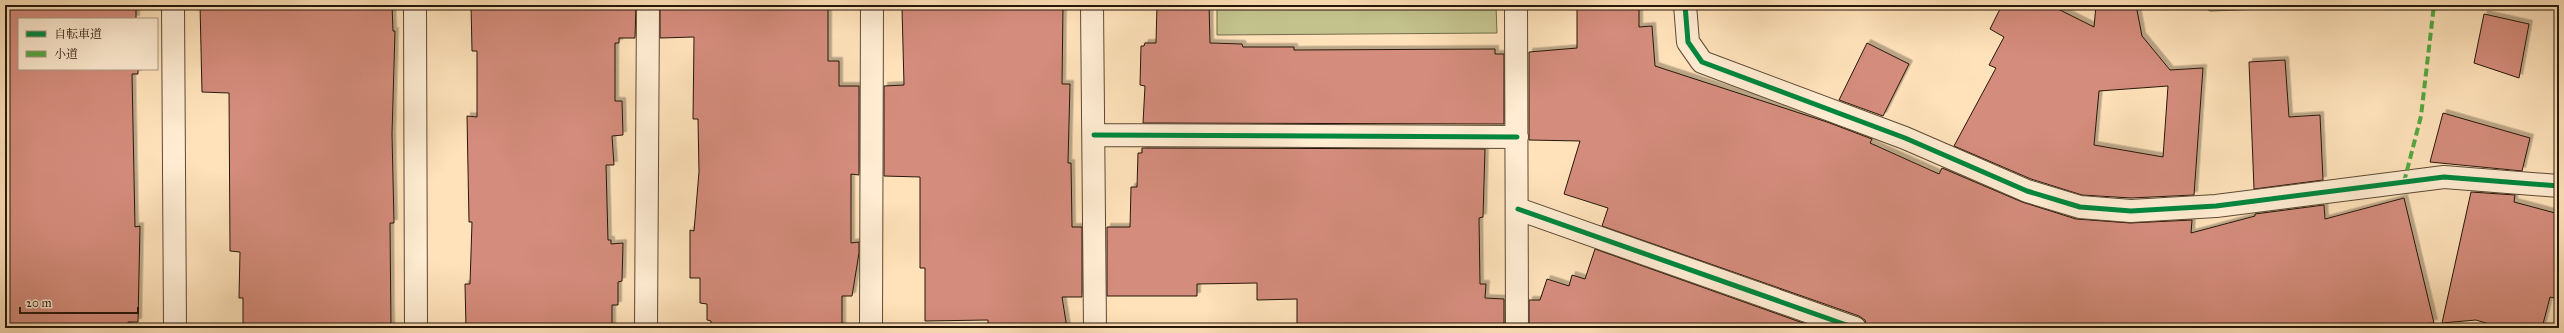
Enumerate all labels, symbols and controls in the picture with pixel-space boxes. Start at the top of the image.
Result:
legend [18,18,158,70]
text: 自転車道 [54,27,102,41]
text: 小道 [54,47,78,61]
scale bar [20,289,138,315]
text: 20 m [26,296,52,310]

